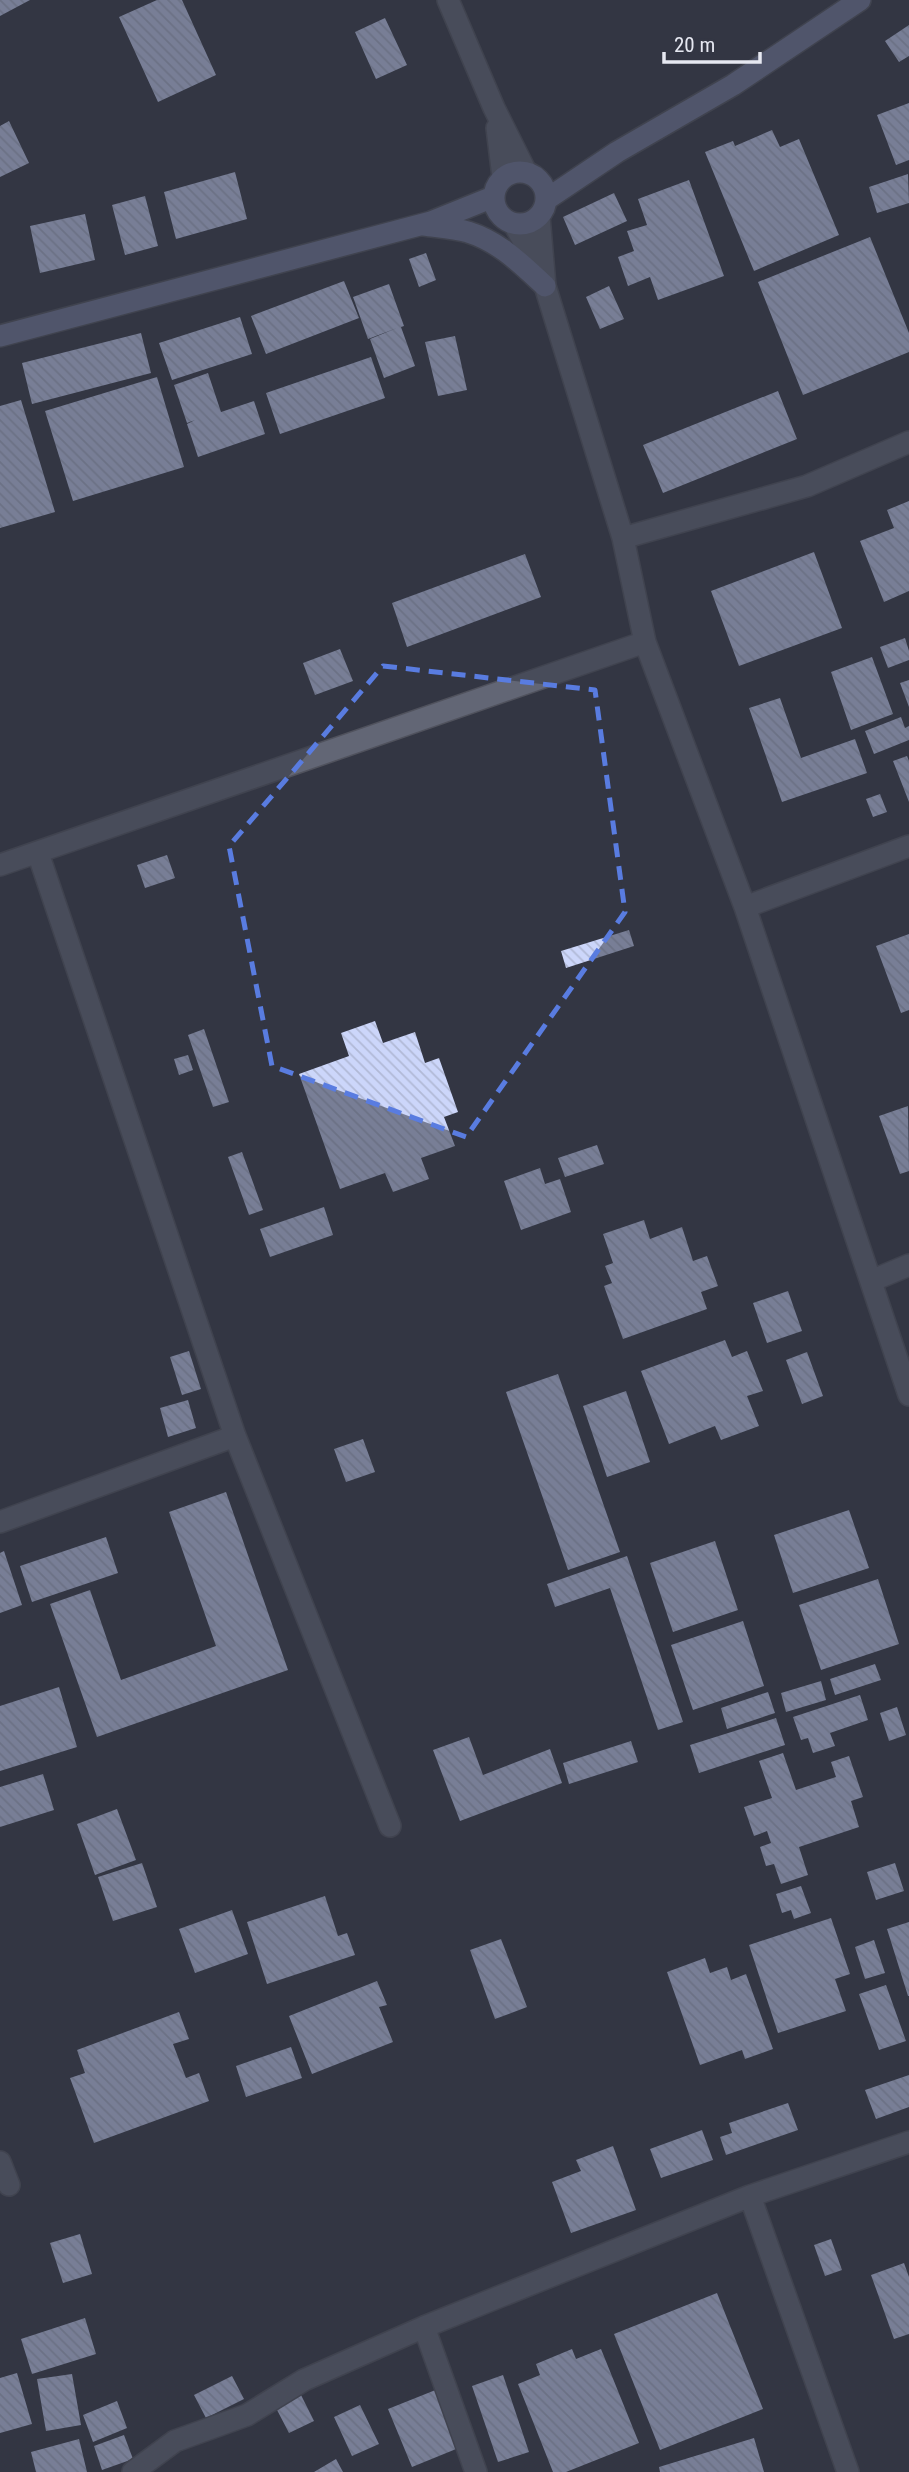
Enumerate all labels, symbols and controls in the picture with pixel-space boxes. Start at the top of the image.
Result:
scale bar [664,21,760,65]
text: 20 m [674,33,715,57]

